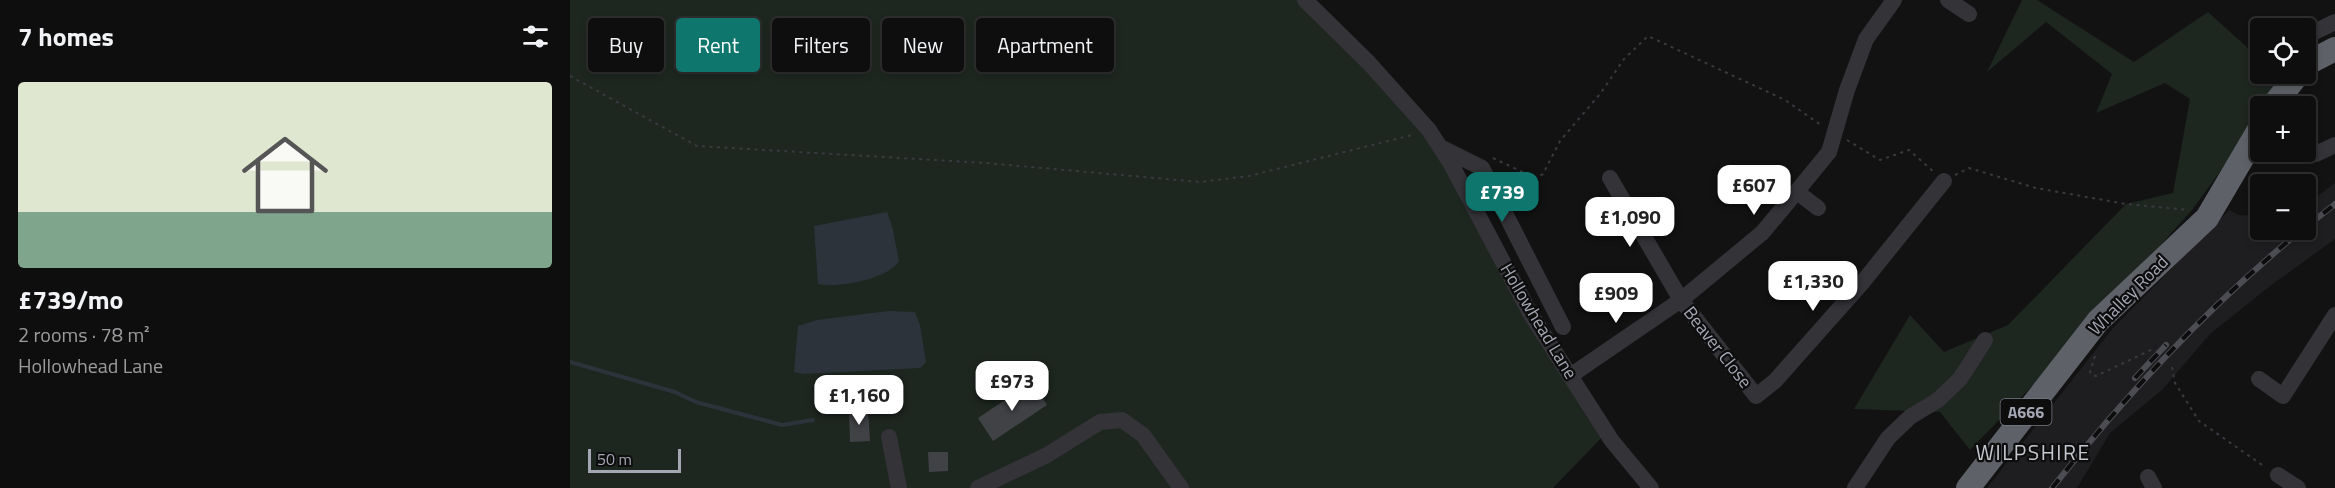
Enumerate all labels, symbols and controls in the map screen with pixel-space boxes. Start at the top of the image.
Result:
text: 7 homes [18,17,114,56]
chip: Buy [588,18,664,72]
chip: Rent [676,18,760,72]
chip: Filters [772,18,870,72]
chip: New [882,18,964,72]
chip: Apartment [976,18,1114,72]
map controls [2250,18,2316,240]
button: locate [2250,18,2316,84]
icon: filters [519,20,552,53]
button: + [2250,96,2316,162]
icon: home [231,121,339,229]
pin: £607 [1718,165,1790,216]
text: £607 [1732,169,1776,200]
pin: £739 [1466,172,1538,223]
button: − [2250,174,2316,240]
text: £739 [1480,176,1524,207]
pin: £1,090 [1581,197,1679,248]
text: £1,090 [1599,201,1661,232]
street label: Whalley Road [2082,249,2174,341]
street label: Hollowhead Lane [1494,258,1584,384]
pin: £1,330 [1764,261,1862,312]
text: £1,330 [1782,265,1844,296]
pin: £909 [1580,273,1652,324]
text: £909 [1594,277,1638,308]
text: £739/mo [18,280,123,319]
street label: Beaver Close [1677,300,1759,394]
text: 2 rooms · 78 m² [18,319,150,350]
text: Hollowhead Lane [18,350,163,381]
pin: £973 [976,361,1048,412]
text: £973 [990,365,1034,396]
pin: £1,160 [810,375,908,426]
text: £1,160 [828,379,890,410]
road number: A666 [2000,399,2052,425]
district label: WILPSHIRE [1975,436,2091,468]
scale bar [588,446,681,474]
text: 50 m [597,447,632,471]

